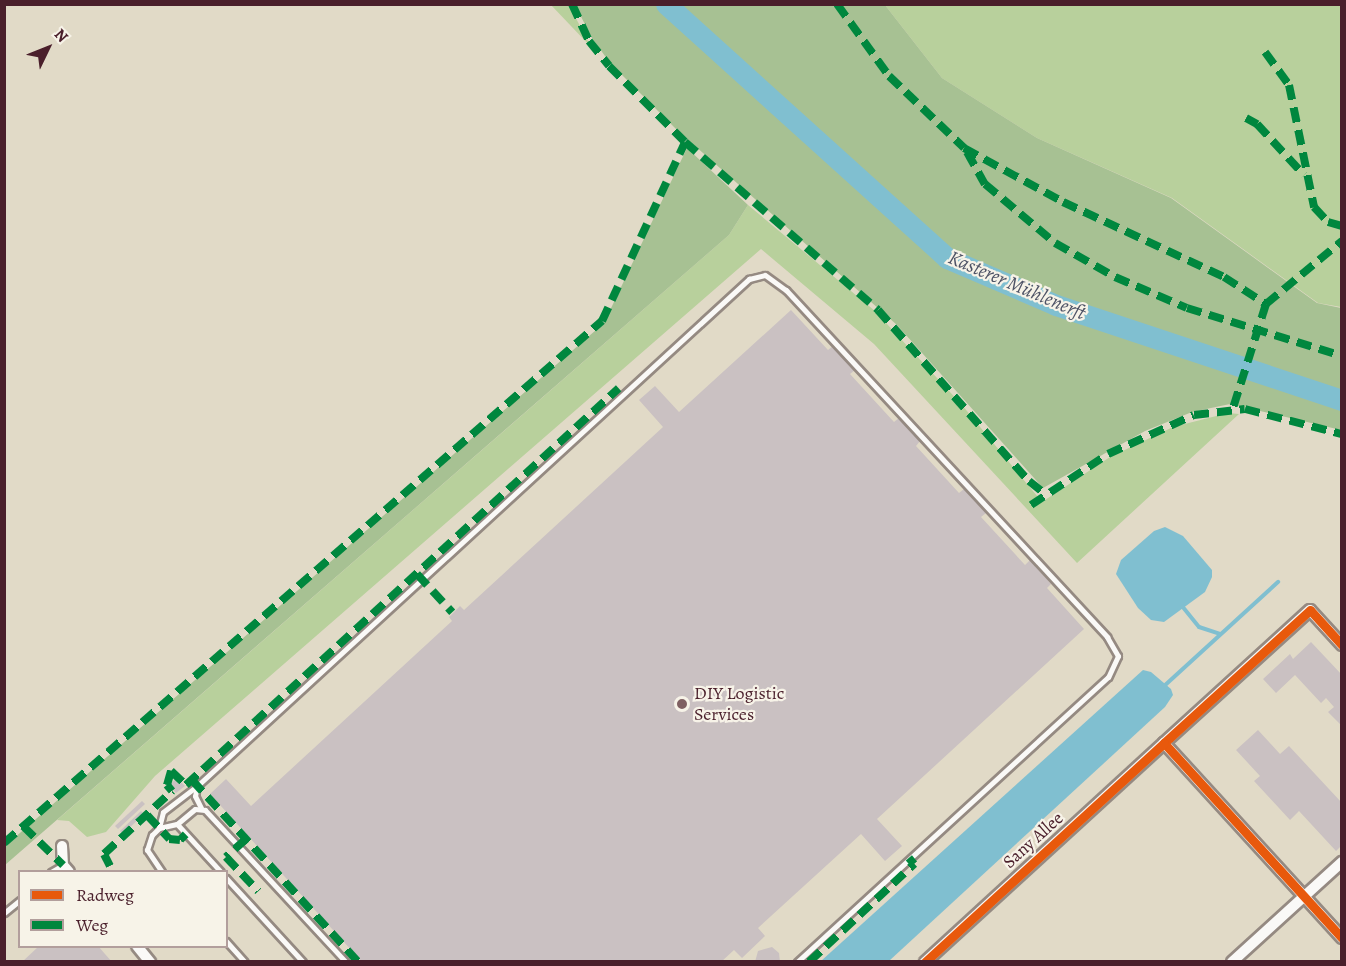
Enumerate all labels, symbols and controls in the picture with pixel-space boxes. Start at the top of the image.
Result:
north arrow [18,18,78,78]
text: N [49,24,73,47]
water label: Kasterer Mühlenerft [945,245,1089,325]
place label: DIY Logistic Services [694,683,784,726]
marker: DIY Logistic Services [675,697,689,711]
street label: Sany Allee [998,807,1068,873]
legend [18,870,228,948]
text: Radweg [76,883,134,907]
text: Weg [76,913,108,937]

